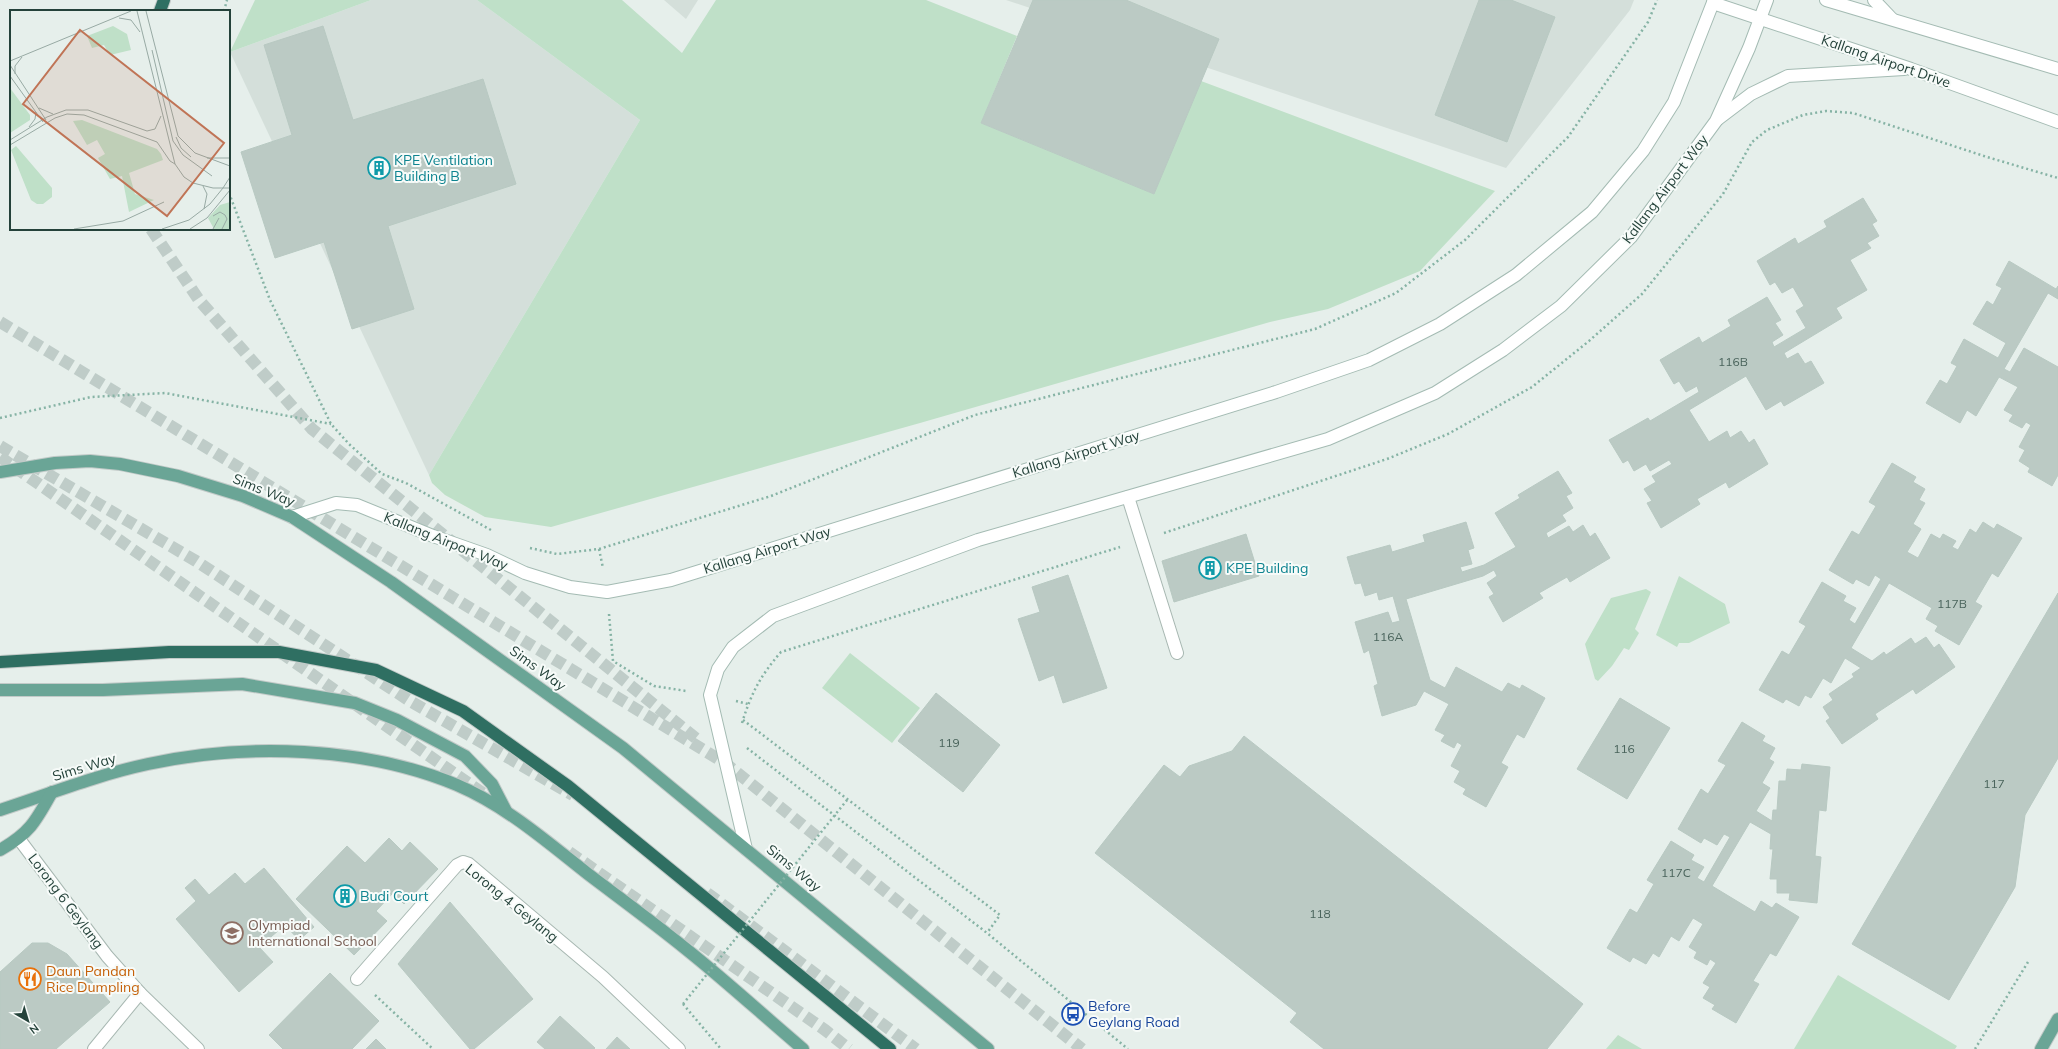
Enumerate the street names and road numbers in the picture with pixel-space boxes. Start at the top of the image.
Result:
street label: Kallang Airport Drive [1819,30,1953,92]
street label: Kallang Airport Way [1618,130,1712,247]
street label: Kallang Airport Way [1010,426,1142,482]
street label: Sims Way [230,469,298,511]
street label: Kallang Airport Way [381,508,511,574]
street label: Kallang Airport Way [701,522,833,578]
street label: Sims Way [506,641,570,695]
street label: Sims Way [50,749,118,785]
street label: Sims Way [763,840,826,896]
street label: Lorong 6 Geylang [24,850,108,952]
street label: Lorong 4 Geylang [462,860,562,946]

